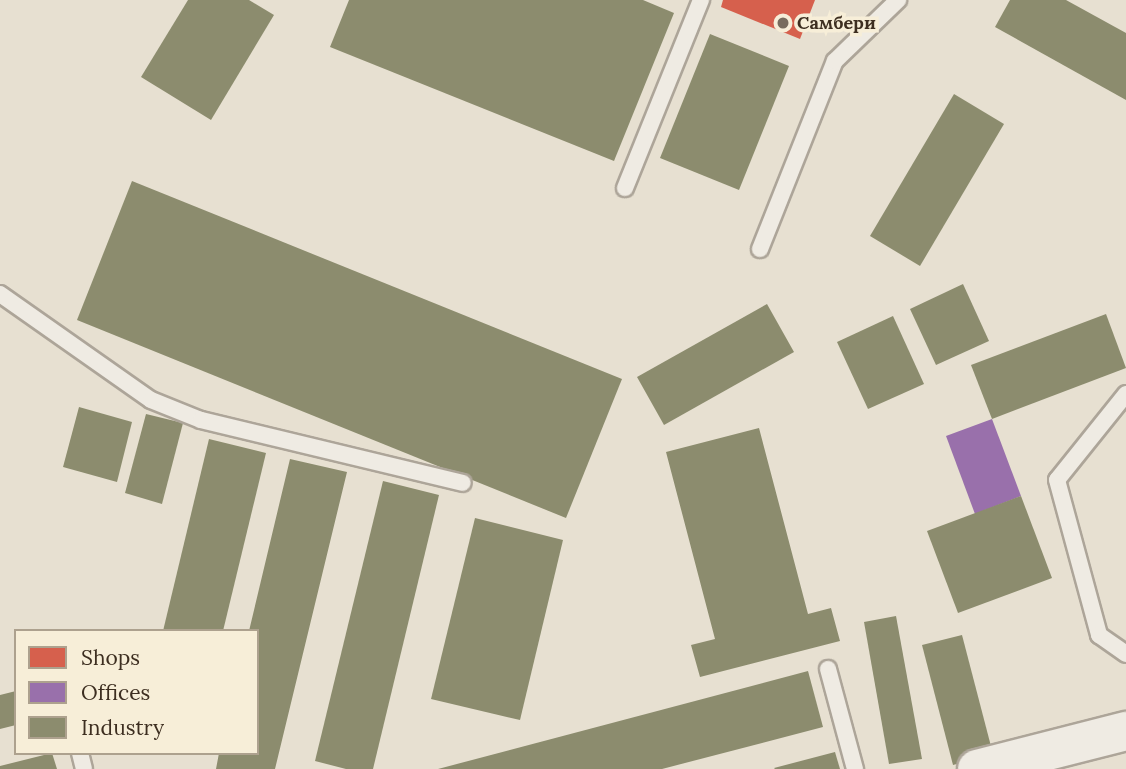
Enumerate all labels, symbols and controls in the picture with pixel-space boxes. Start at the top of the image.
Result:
place label: Самбери [797,12,876,34]
marker: Самбери [775,15,791,31]
legend [14,629,259,755]
text: Shops [81,644,140,671]
text: Offices [81,679,150,706]
text: Industry [81,714,164,741]

